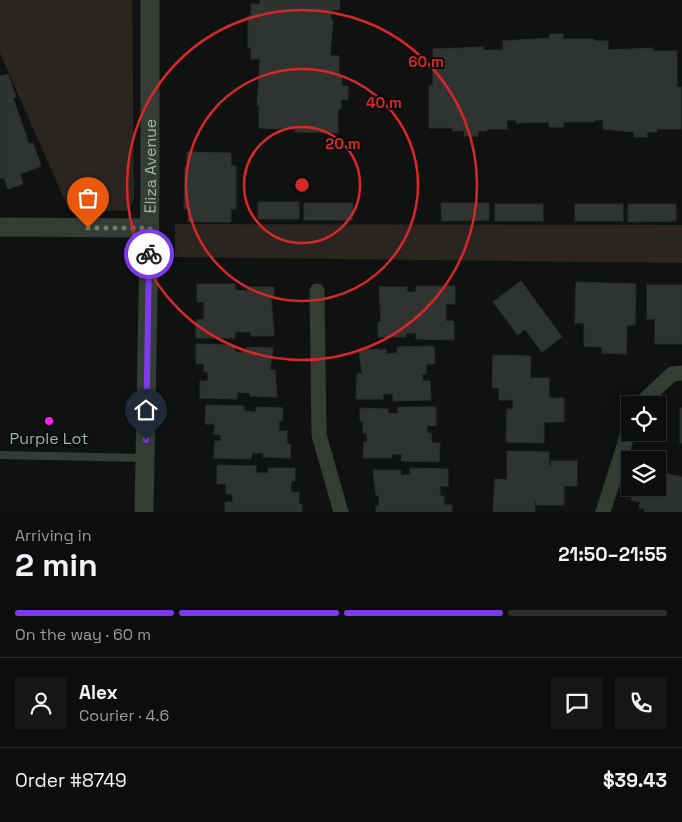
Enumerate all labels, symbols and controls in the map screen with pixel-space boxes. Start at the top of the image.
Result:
text: 60 m [408,52,444,71]
text: 40 m [366,93,402,112]
street label: Eliza Avenue [140,119,161,214]
text: 20 m [325,134,361,153]
centre of rings [293,176,311,194]
pin [67,177,109,228]
icon: bag [74,184,102,212]
courier [124,229,174,279]
icon: bike [135,240,163,268]
pin [125,389,167,440]
icon: home [132,396,160,424]
map controls [621,396,666,496]
button: locate [621,396,666,441]
marker: Purple Lot [43,415,55,427]
place label: Purple Lot [10,428,88,449]
button: layers [621,451,666,496]
text: Arriving in [15,525,92,546]
text: 21:50–21:55 [558,542,667,567]
text: 2 min [15,545,98,585]
text: On the way · 60 m [15,624,151,645]
button: person [15,677,67,729]
button: chat [551,677,603,729]
button: phone [615,677,667,729]
text: Alex [79,680,118,705]
text: Courier · 4.6 [79,705,169,726]
text: Order #8749 [15,768,127,793]
text: $39.43 [603,768,667,793]

